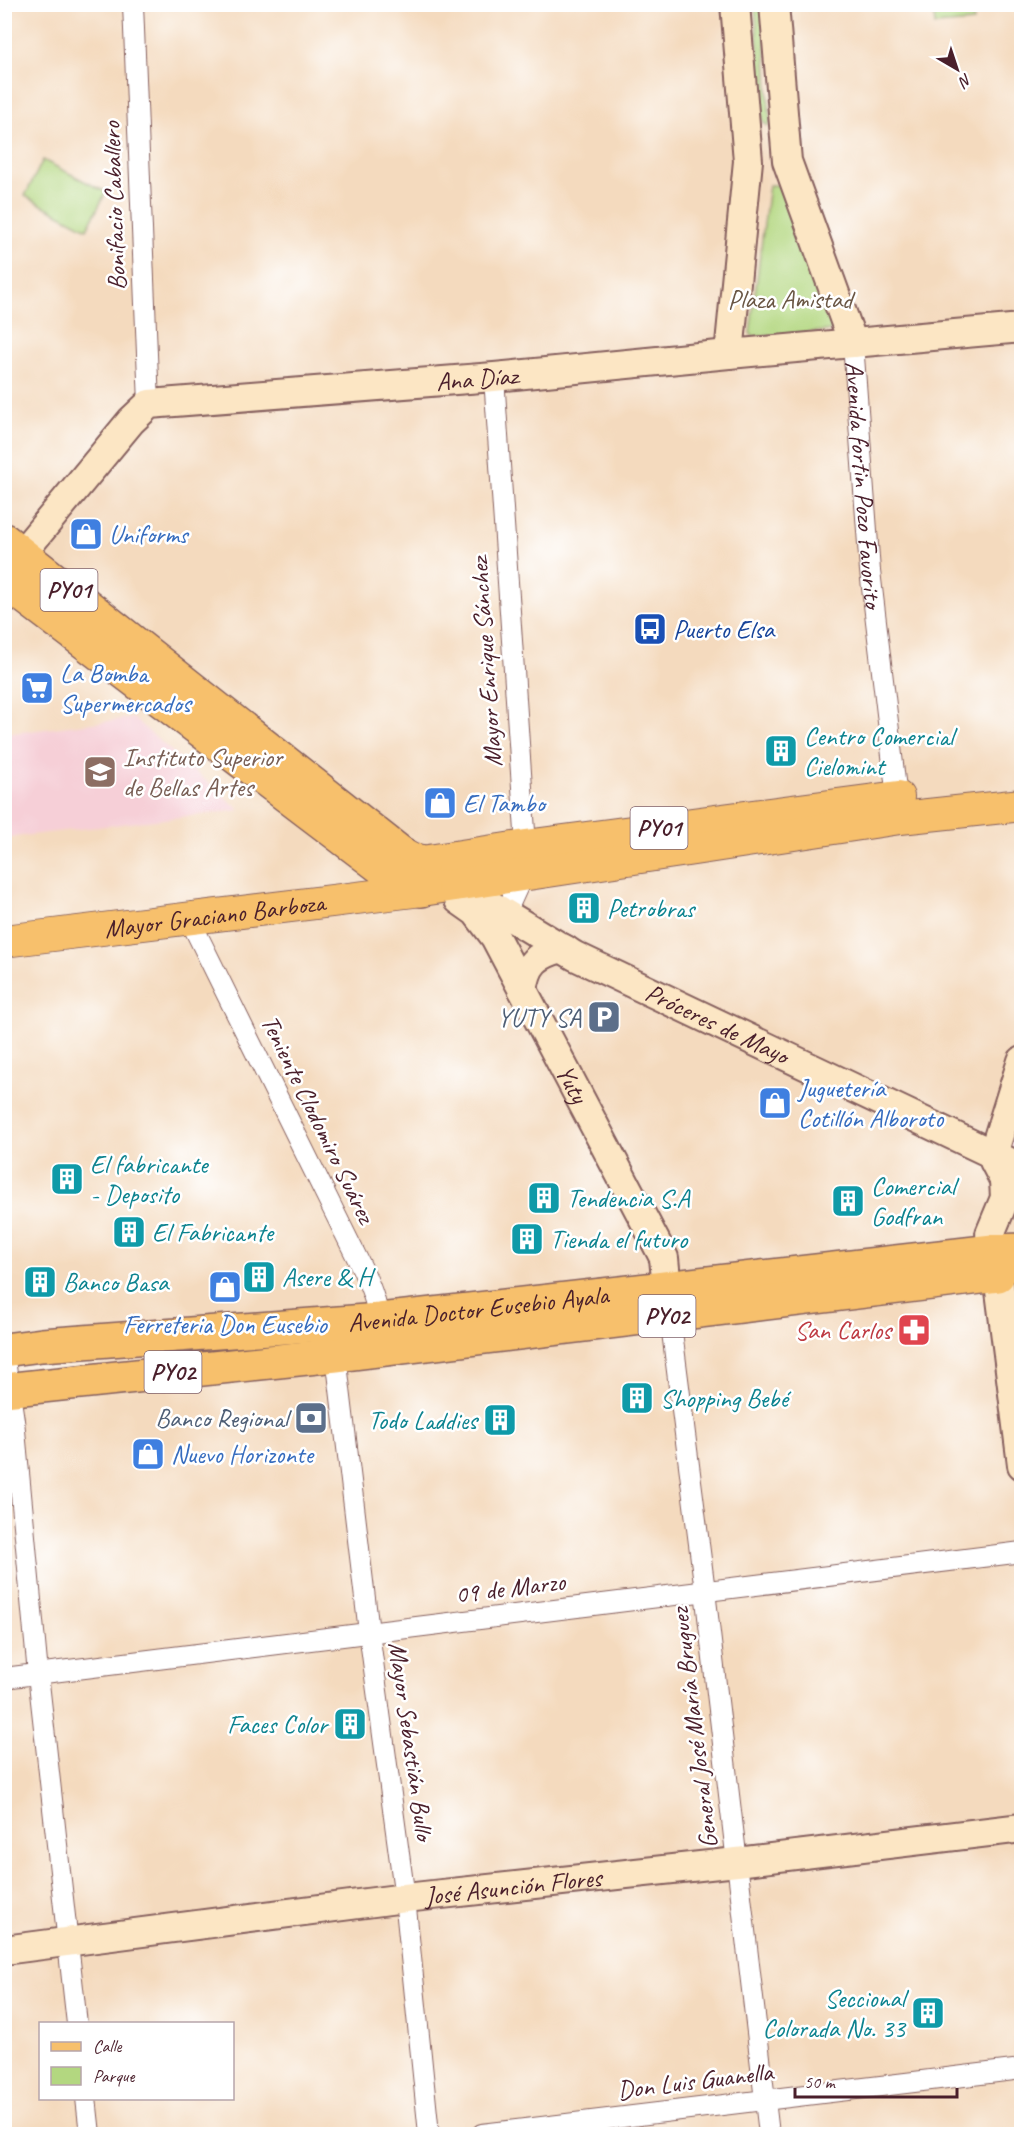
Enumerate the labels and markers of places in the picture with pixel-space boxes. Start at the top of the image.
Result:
shop icon: Uniforms [68,516,104,552]
place label: Uniforms [109,518,190,551]
bus stop icon: Puerto Elsa [632,611,668,647]
place label: Puerto Elsa [673,613,776,646]
place label: La Bomba Supermercados [60,657,193,720]
supermarket icon: La Bomba Supermercados [19,670,55,706]
place label: Centro Comercial Cielomint [804,720,958,783]
building icon: Centro Comercial Cielomint [763,733,799,769]
place label: Instituto Superior de Bellas Artes [123,741,284,804]
school or university icon: Instituto Superior de Bellas Artes [82,754,118,790]
shop icon: El Tambo [422,785,458,821]
place label: El Tambo [463,787,548,820]
building icon: Petrobras [566,890,602,926]
place label: Petrobras [607,892,696,925]
parking icon: YUTY SA [586,999,622,1035]
place label: YUTY SA [497,1001,582,1034]
place label: Juguetería Cotillón Alboroto [796,1072,945,1135]
shop icon: Juguetería Cotillón Alboroto [757,1085,793,1121]
place label: El fabricante - Deposito [90,1148,210,1211]
building icon: El fabricante - Deposito [49,1161,85,1197]
place label: Comercial Godfran [871,1170,960,1233]
building icon: Tendencia S.A [526,1180,562,1216]
place label: Tendencia S.A [567,1182,692,1215]
building icon: Comercial Godfran [830,1183,866,1219]
building icon: El Fabricante [111,1214,147,1250]
place label: El Fabricante [152,1216,276,1249]
building icon: Tienda el futuro [509,1221,545,1257]
place label: Tienda el futuro [550,1223,689,1256]
building icon: Asere & H [241,1259,277,1295]
place label: Asere & H [282,1261,376,1294]
building icon: Banco Basa [22,1264,58,1300]
place label: Banco Basa [63,1266,170,1299]
shop icon: Ferreteria Don Eusebio [207,1269,243,1305]
place label: Ferreteria Don Eusebio [123,1308,329,1341]
pharmacy icon: San Carlos [896,1312,932,1348]
place label: San Carlos [795,1314,893,1347]
building icon: Shopping Bebé [619,1380,655,1416]
place label: Shopping Bebé [660,1382,791,1415]
bank icon: Banco Regional [293,1400,329,1436]
place label: Banco Regional [155,1402,293,1435]
building icon: Todo Laddies [482,1402,518,1438]
place label: Todo Laddies [368,1404,479,1437]
shop icon: Nuevo Horizonte [130,1436,166,1472]
place label: Nuevo Horizonte [171,1438,315,1471]
building icon: Faces Color [332,1706,368,1742]
place label: Faces Color [227,1708,330,1741]
place label: Seccional Colorada No. 33 [762,1982,910,2045]
building icon: Seccional Colorada No. 33 [910,1995,946,2031]

